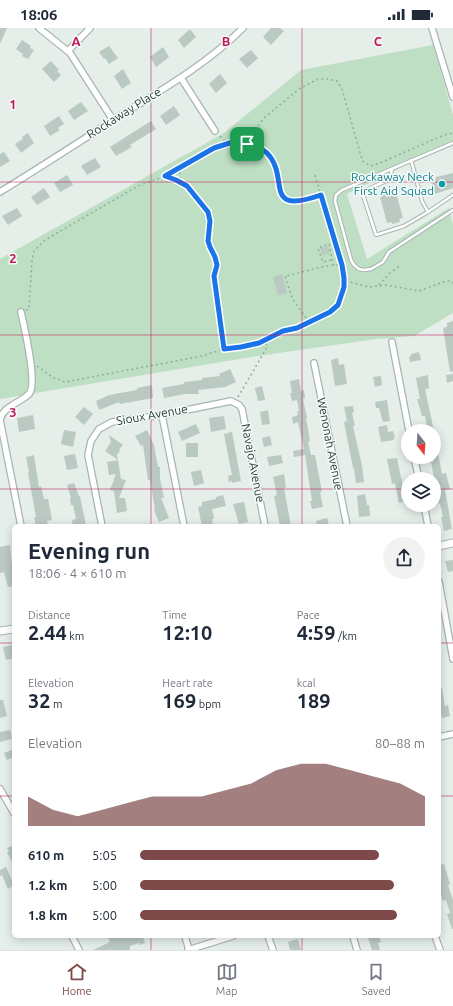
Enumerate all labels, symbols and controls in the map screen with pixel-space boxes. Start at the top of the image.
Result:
text: 18:06 [20,6,58,23]
text: A [71,34,81,48]
text: B [222,34,231,48]
text: C [374,34,383,48]
street label: Rockaway Place [84,85,163,141]
text: 1 [9,97,17,111]
pin [230,127,264,161]
icon: arrive [236,133,258,155]
place label: Rockaway Neck First Aid Squad [351,170,434,197]
marker: Rockaway Neck First Aid Squad [437,179,447,189]
text: 2 [9,251,17,265]
street label: Wenonah Avenue [315,396,346,492]
street label: Sioux Avenue [115,402,189,427]
text: 3 [9,405,17,419]
street label: Navajo Avenue [239,422,267,503]
north arrow [401,424,441,464]
map controls [401,424,441,512]
button: layers [401,472,441,512]
button: share [383,537,425,579]
text: Evening run [28,538,150,563]
text: 18:06 · 4 × 610 m [28,566,127,580]
text: Distance [28,609,71,621]
text: Time [162,609,187,621]
text: Pace [297,609,320,621]
text: 2.44 [28,621,67,644]
text: 12:10 [162,621,212,644]
text: 4:59 [297,621,335,644]
text: km [67,630,84,642]
text: /km [335,630,357,642]
text: Elevation [28,677,74,689]
text: Heart rate [162,677,213,689]
text: kcal [297,677,316,689]
text: 32 [28,689,51,712]
text: 169 [162,689,196,712]
text: 189 [297,689,331,712]
text: m [51,698,63,710]
text: bpm [196,698,221,710]
text: Elevation [28,736,82,750]
text: 80–88 m [375,736,425,750]
text: 610 m [28,848,64,862]
text: 5:05 [92,848,117,862]
text: 1.2 km [28,878,67,892]
text: 5:00 [92,878,117,892]
text: 1.8 km [28,908,67,922]
text: 5:00 [92,908,117,922]
tab: Home [62,961,92,997]
tab: Map [216,961,238,997]
tab: Saved [362,961,391,997]

